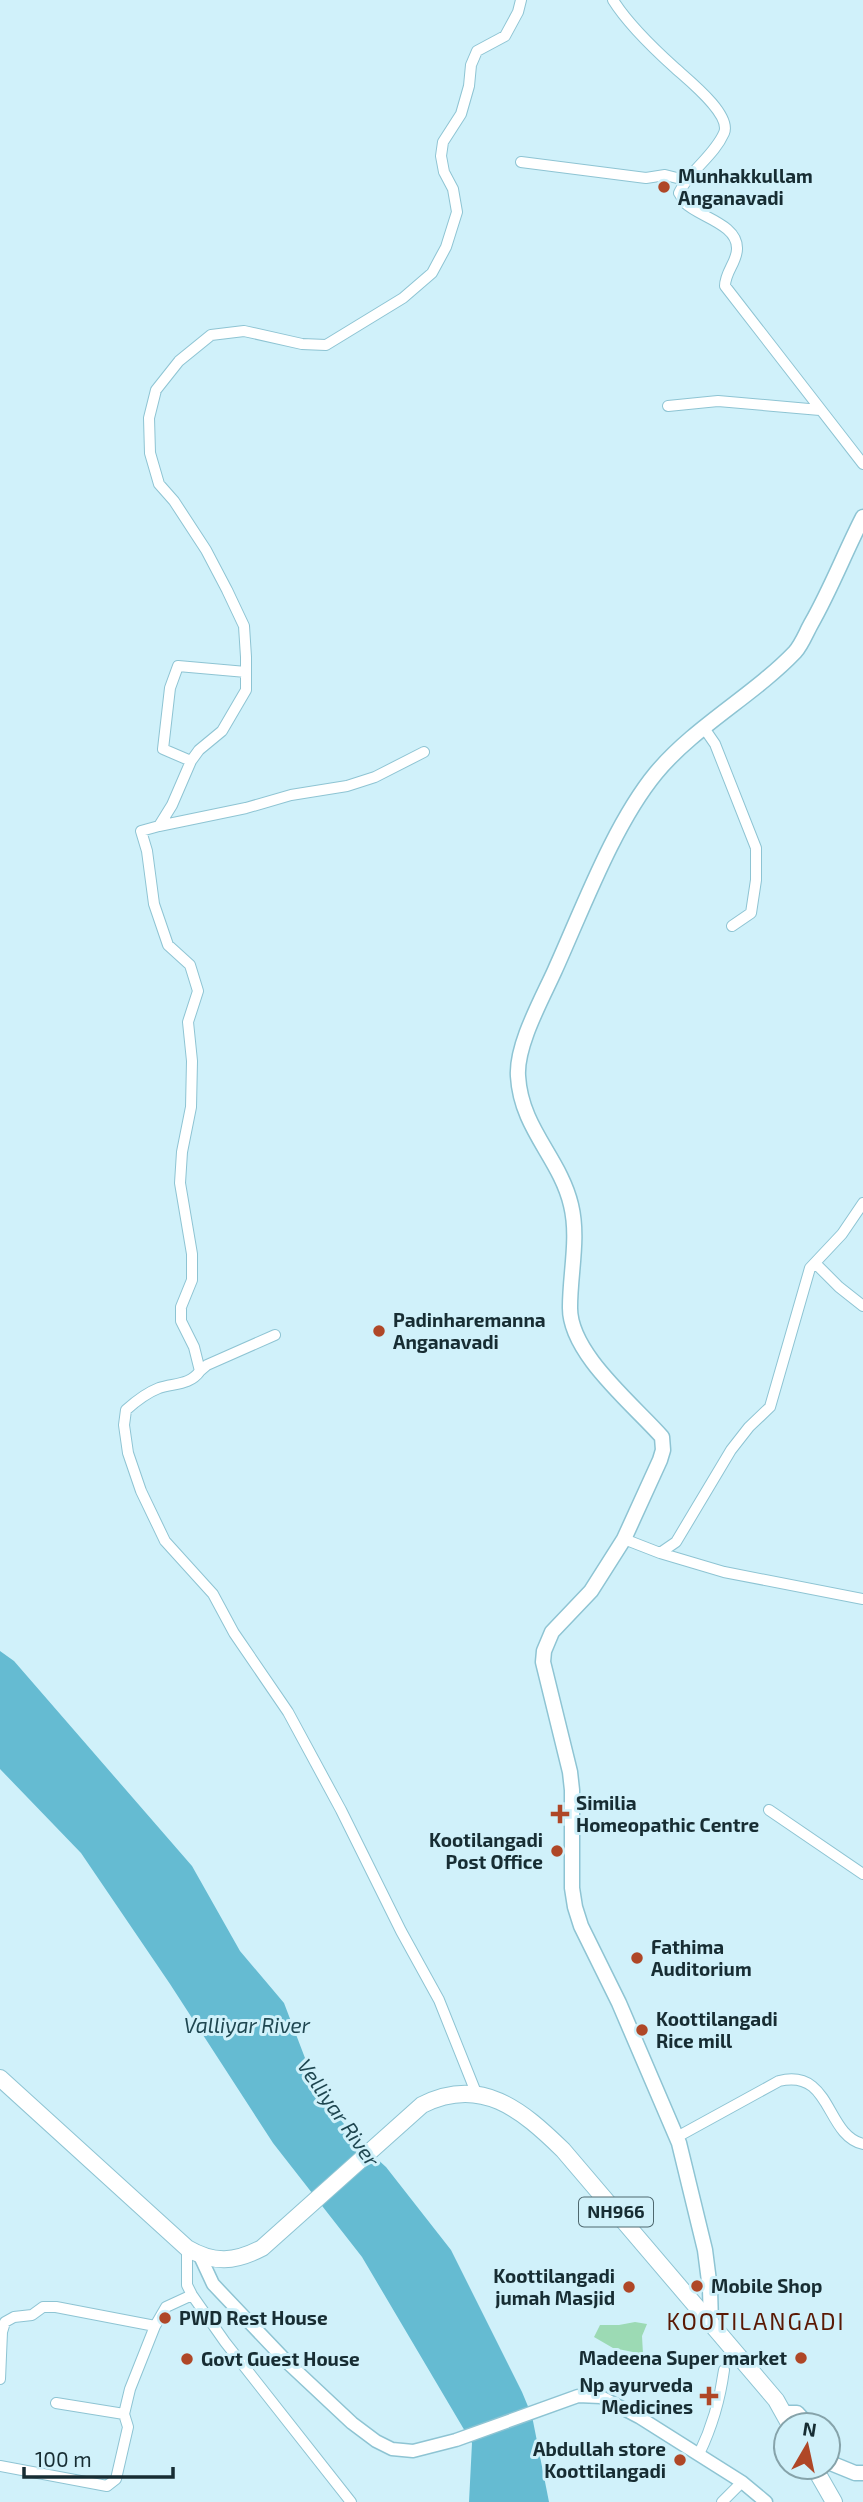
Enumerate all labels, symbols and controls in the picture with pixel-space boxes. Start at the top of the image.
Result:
place label: Munhakkullam Anganavadi [678,164,813,209]
marker: Munhakkullam Anganavadi [656,179,672,195]
place label: Padinharemanna Anganavadi [393,1308,546,1353]
marker: Padinharemanna Anganavadi [371,1323,387,1339]
place label: Similia Homeopathic Centre [576,1791,760,1836]
marker: Similia Homeopathic Centre [550,1804,570,1824]
place label: Kootilangadi Post Office [429,1828,543,1873]
marker: Kootilangadi Post Office [549,1843,565,1859]
place label: Fathima Auditorium [651,1935,752,1980]
marker: Fathima Auditorium [629,1950,645,1966]
place label: Koottilangadi Rice mill [656,2007,778,2052]
water label: Valliyar River [184,2012,311,2038]
marker: Koottilangadi Rice mill [634,2022,650,2038]
water label: Velliyar River [292,2054,386,2172]
road number: NH966 [579,2198,653,2226]
place label: Koottilangadi jumah Masjid [493,2264,615,2309]
place label: Mobile Shop [711,2274,822,2297]
marker: Mobile Shop [689,2278,705,2294]
marker: Koottilangadi jumah Masjid [621,2279,637,2295]
place label: PWD Rest House [179,2306,328,2329]
district label: KOOTILANGADI [666,2307,846,2335]
marker: PWD Rest House [157,2310,173,2326]
place label: Madeena Super market [579,2346,787,2369]
place label: Govt Guest House [201,2347,360,2370]
marker: Madeena Super market [793,2350,809,2366]
marker: Govt Guest House [179,2351,195,2367]
place label: Np ayurveda Medicines [579,2373,693,2418]
marker: Np ayurveda Medicines [699,2386,719,2406]
north arrow [772,2411,842,2481]
text: N [801,2416,818,2441]
scale bar [24,2436,173,2480]
place label: Abdullah store Koottilangadi [533,2437,666,2482]
text: 100 m [35,2446,92,2471]
marker: Abdullah store Koottilangadi [672,2452,688,2468]

